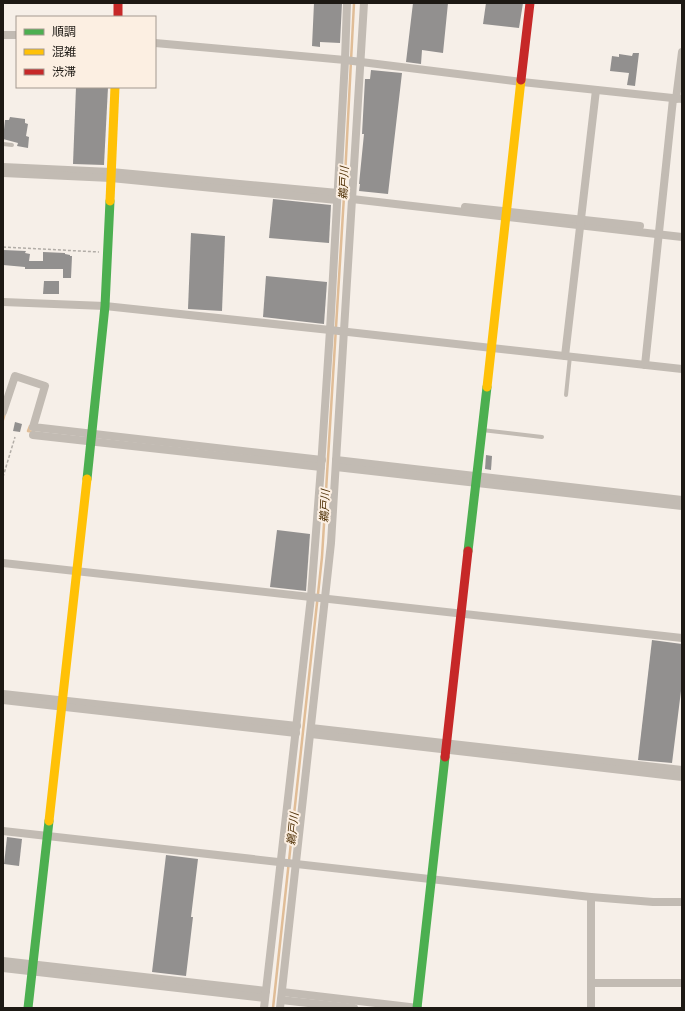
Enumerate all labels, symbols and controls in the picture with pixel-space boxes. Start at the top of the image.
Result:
legend [16,16,156,88]
text: 順調 [52,25,76,39]
text: 混雑 [52,45,76,59]
text: 渋滞 [52,65,76,79]
water label: 鵜戸川 [337,165,351,200]
water label: 鵜戸川 [318,488,332,523]
water label: 鵜戸川 [285,811,301,846]

